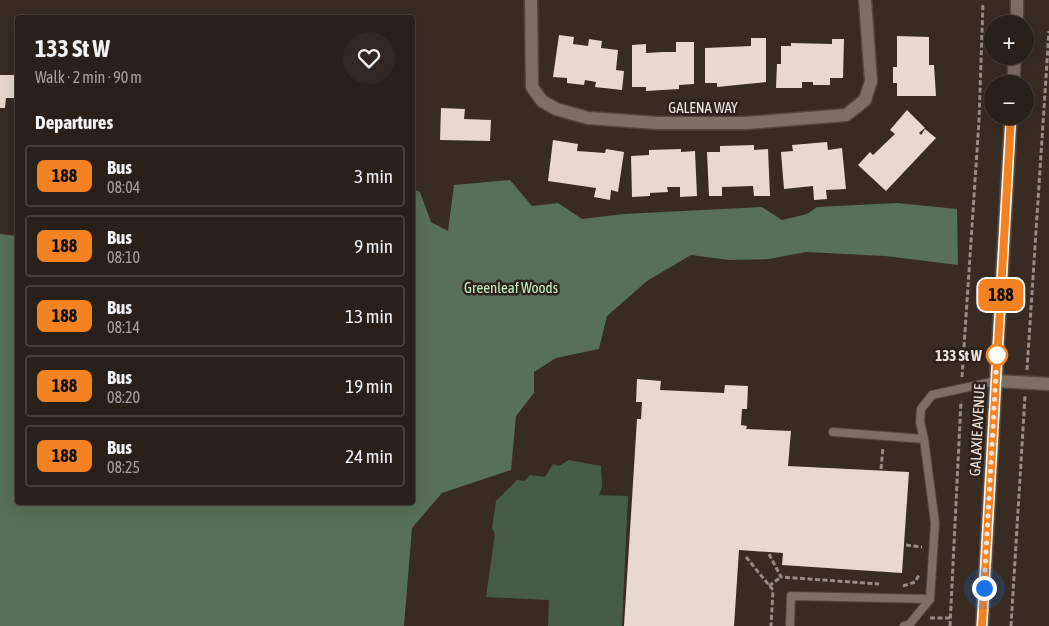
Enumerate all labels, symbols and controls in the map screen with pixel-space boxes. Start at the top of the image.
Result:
map controls [984,15,1034,125]
button: + [984,15,1034,65]
button: heart [343,32,395,84]
text: 133 St W [35,35,110,62]
text: Walk · 2 min · 90 m [35,68,142,86]
button: − [984,75,1034,125]
street label: GALENA WAY [668,99,738,116]
text: Departures [35,111,113,133]
text: Bus [107,156,132,178]
text: 188 [52,165,77,186]
text: 3 min [354,165,393,187]
text: 08:04 [107,178,140,196]
text: Bus [107,226,132,248]
text: 188 [52,235,77,256]
text: 9 min [354,235,393,257]
text: 08:10 [107,248,140,266]
park label: Greenleaf Woods [464,279,558,296]
line badge: 188 [972,279,1030,311]
text: 188 [988,284,1014,305]
text: Bus [107,296,132,318]
text: 188 [52,305,77,326]
text: 13 min [345,305,393,327]
text: 08:14 [107,318,140,336]
marker: 133 St W [986,344,1008,366]
place label: 133 St W [935,347,982,364]
text: Bus [107,366,132,388]
text: 188 [52,375,77,396]
text: 19 min [345,375,393,397]
street label: GALAXIE AVENUE [966,383,988,477]
text: 08:20 [107,388,140,406]
text: Bus [107,436,132,458]
text: 188 [52,445,77,466]
text: 24 min [345,445,393,467]
text: 08:25 [107,458,140,476]
your location [972,576,997,601]

